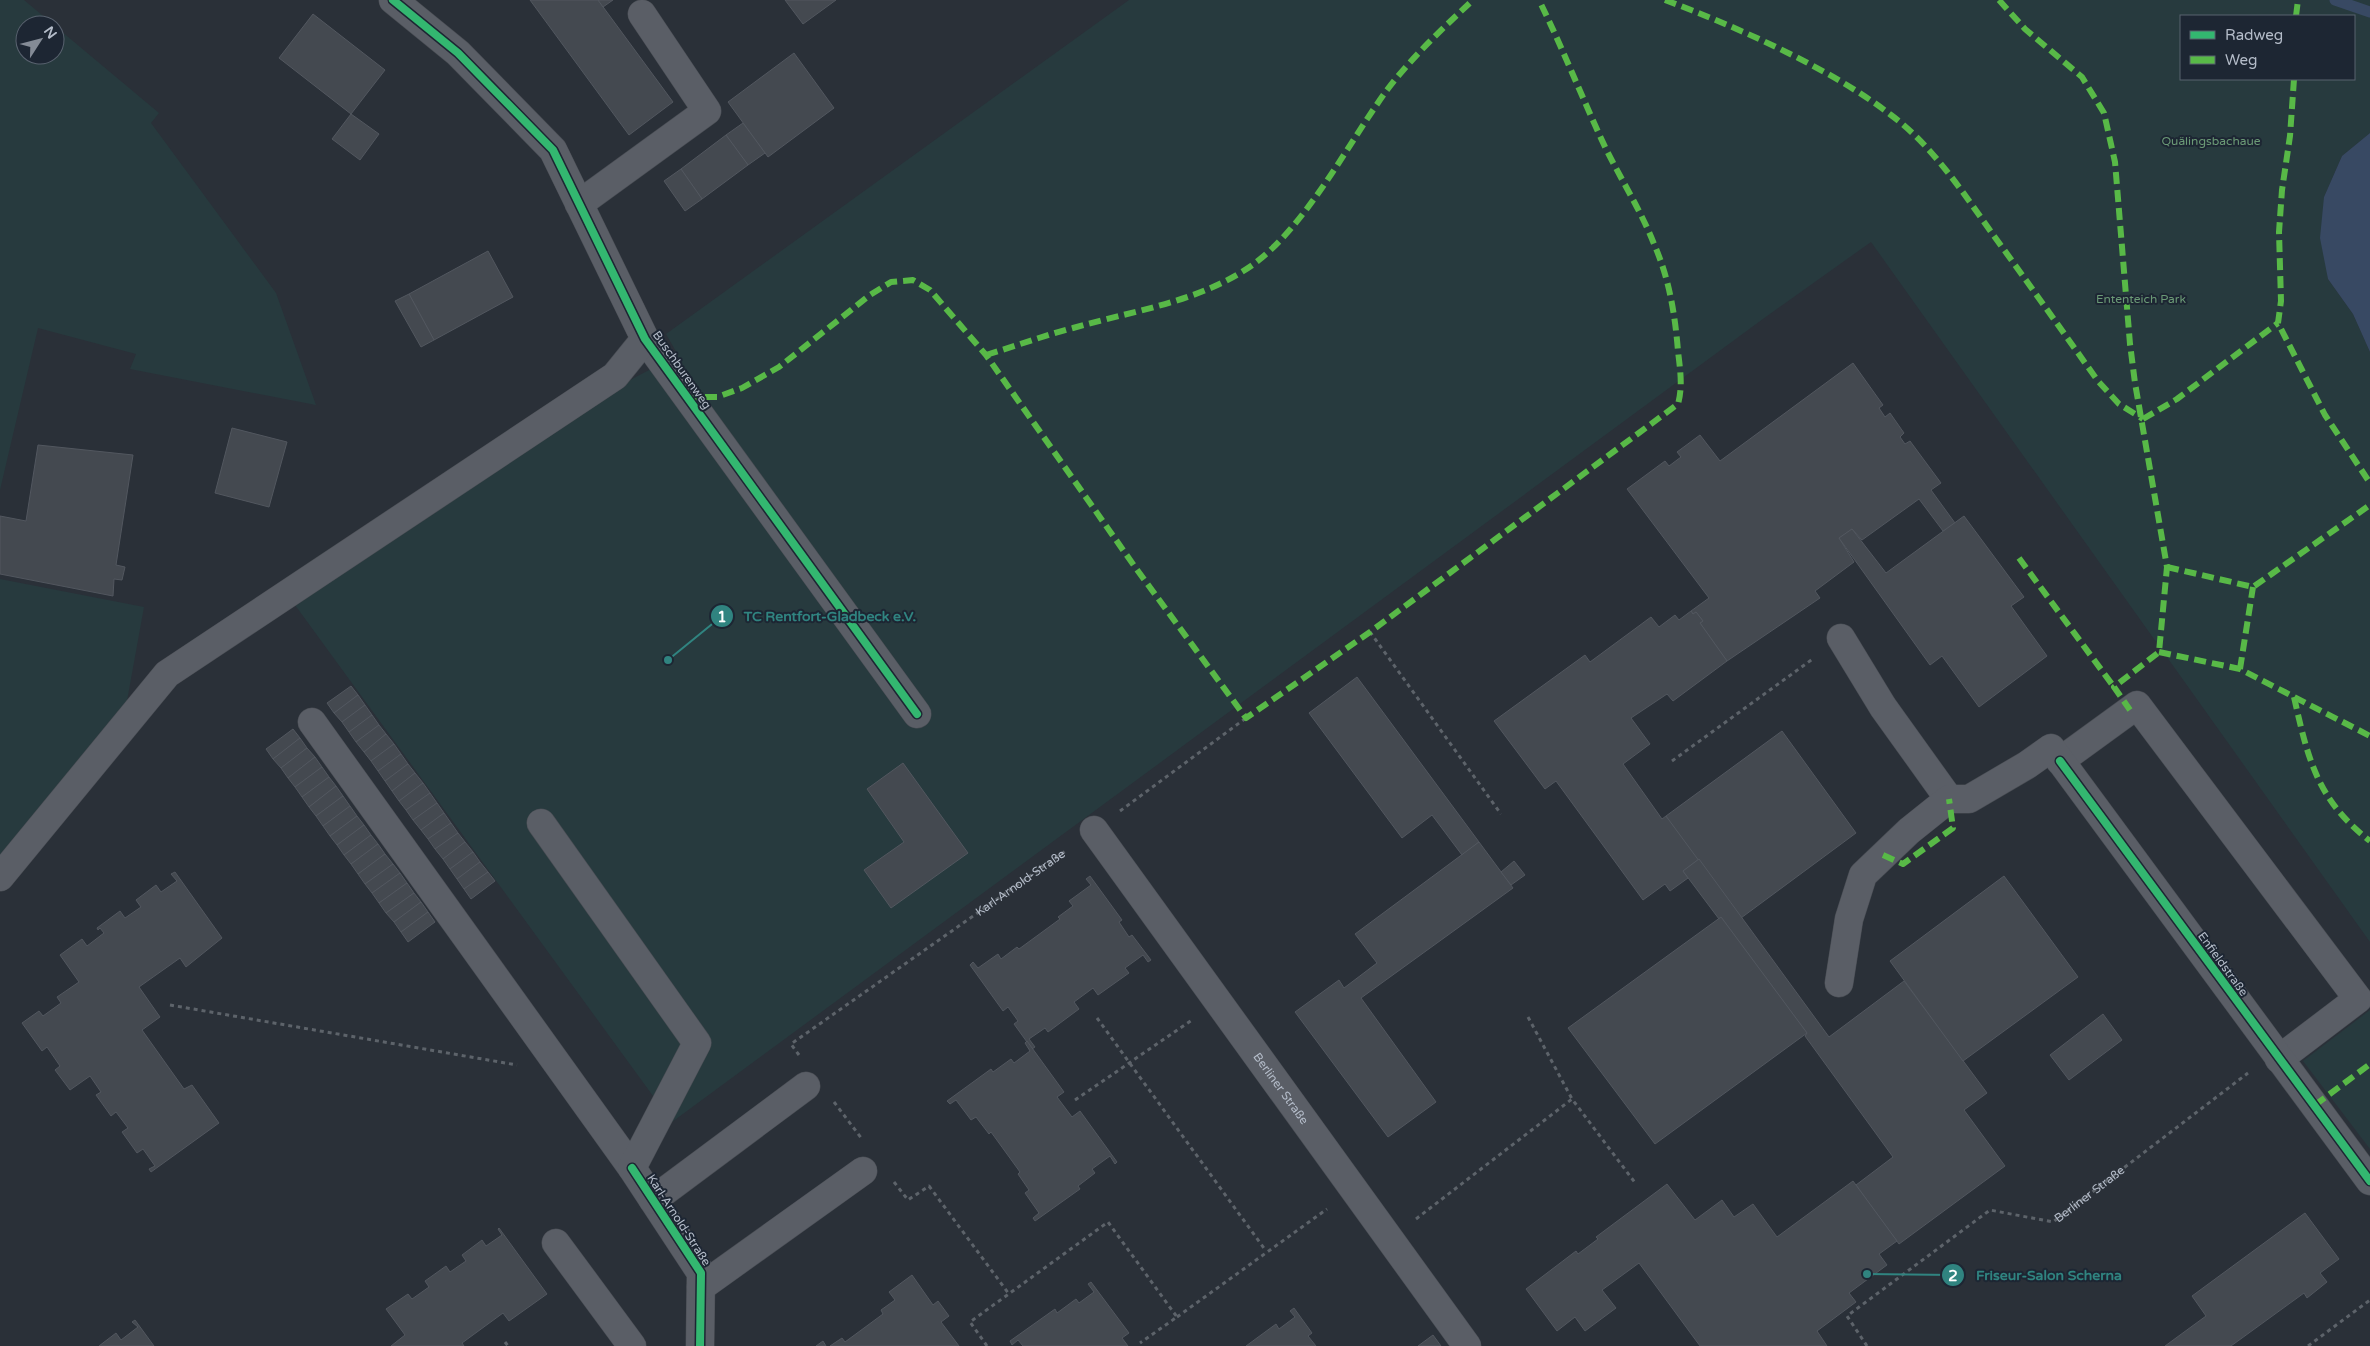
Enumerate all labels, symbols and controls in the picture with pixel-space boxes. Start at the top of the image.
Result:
north arrow [15,15,65,65]
legend [2180,15,2355,80]
text: N [40,23,60,42]
text: Radweg [2225,26,2283,44]
text: Weg [2225,51,2257,69]
park label: Quälingsbachaue [2161,134,2261,148]
park label: Ententeich Park [2096,292,2186,306]
street label: Buschburenweg [650,328,714,412]
callout: TC Rentfort-Gladbeck e.V. [709,602,927,631]
text: 1 [717,608,727,626]
text: TC Rentfort-Gladbeck e.V. [743,608,916,625]
street label: Karl-Arnold-Straße [973,846,1068,919]
street label: Enfieldstraße [2195,929,2251,999]
street label: Berliner Straße [1250,1050,1311,1127]
street label: Berliner Straße [2051,1163,2127,1225]
street label: Karl-Arnold-Straße [644,1172,714,1268]
callout: Friseur-Salon Scherna [1941,1261,2132,1290]
text: 2 [1948,1267,1958,1285]
text: Friseur-Salon Scherna [1976,1267,2122,1284]

